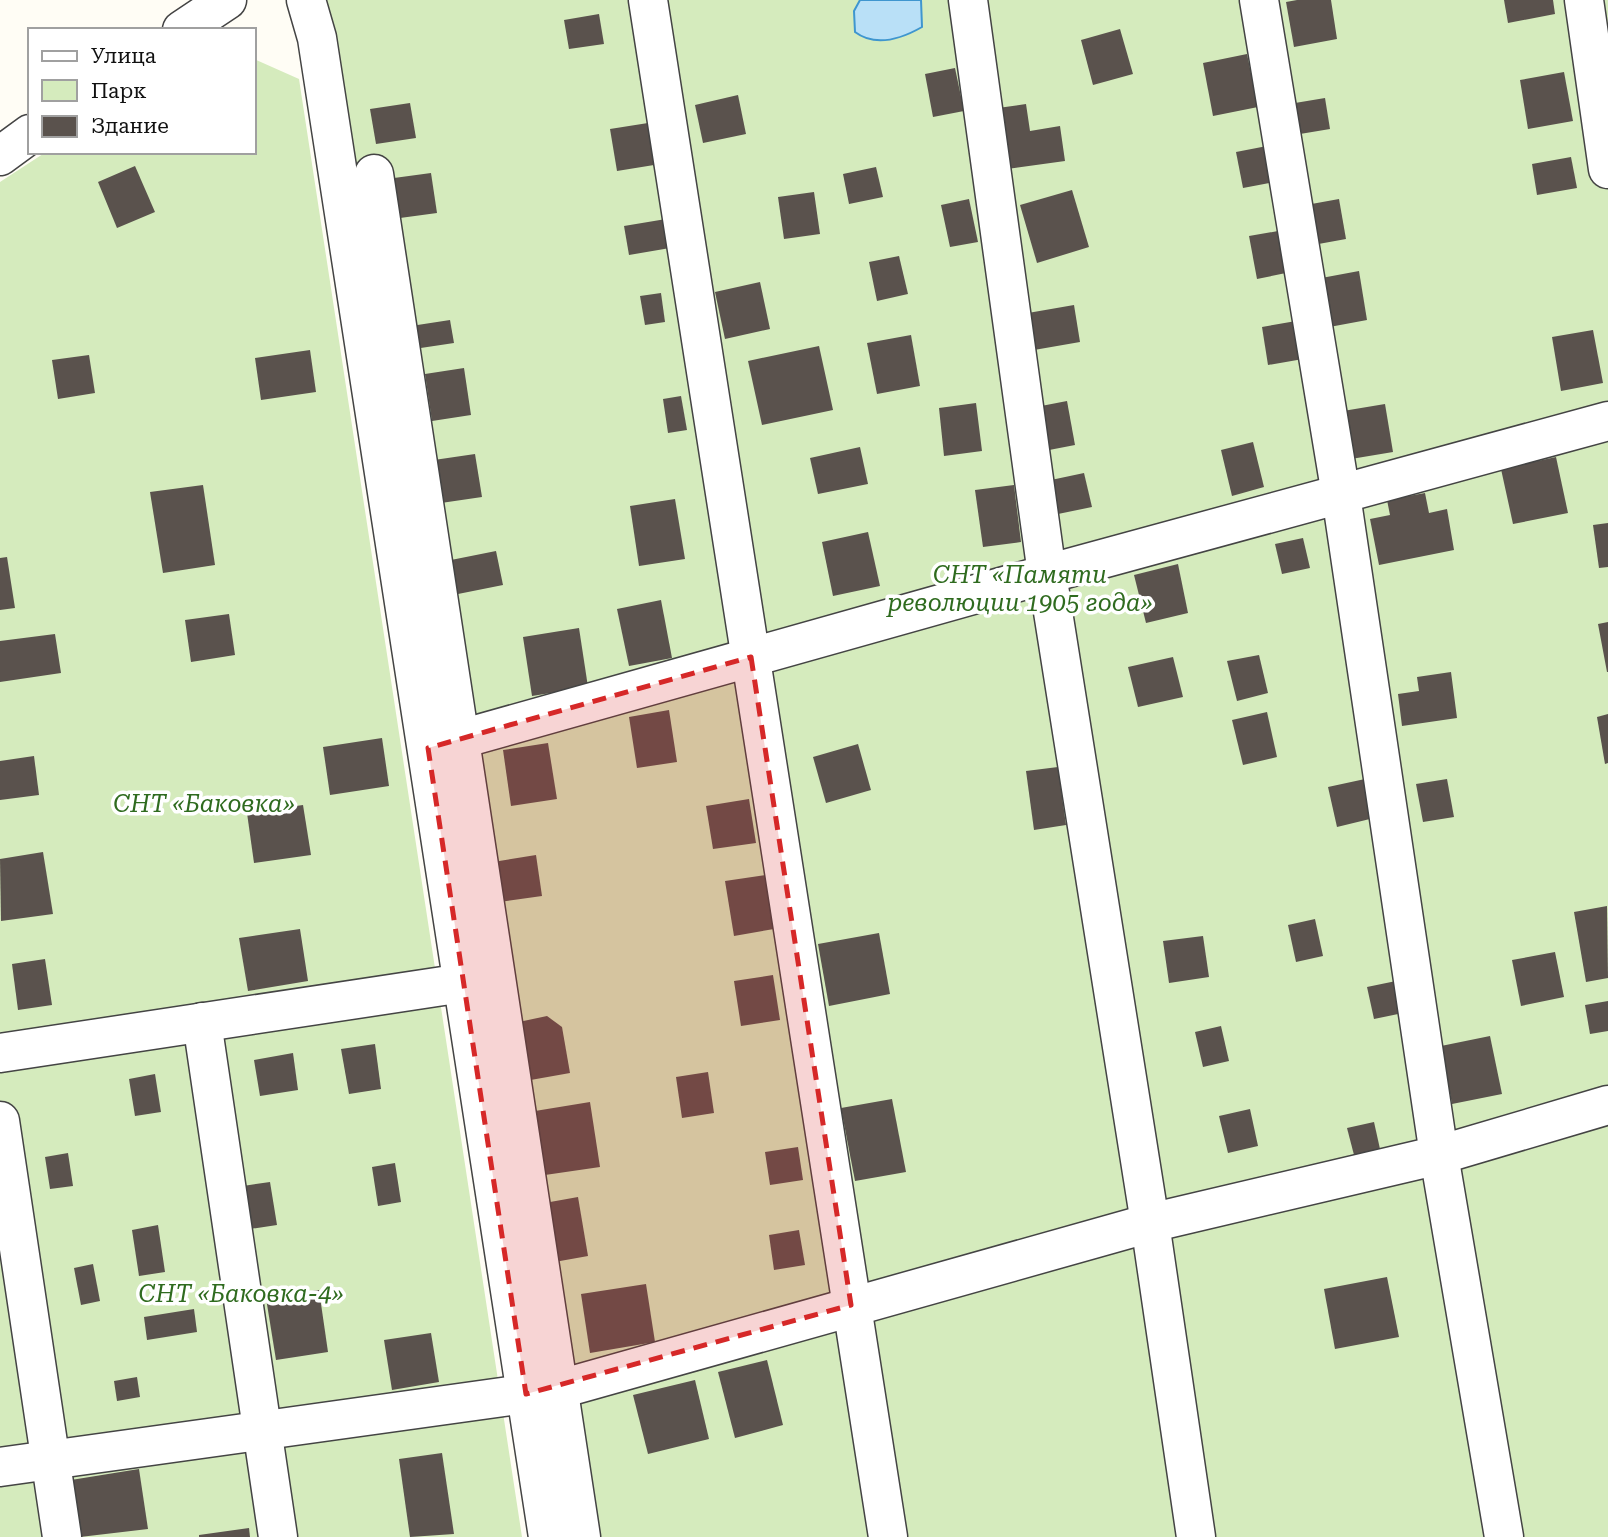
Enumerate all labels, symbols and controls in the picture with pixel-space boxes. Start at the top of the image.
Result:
legend [28,28,256,154]
text: Улица [91,44,157,68]
text: Парк [91,79,147,103]
text: Здание [91,114,169,138]
park label: СНТ «Памяти революции 1905 года» [885,561,1153,617]
park label: СНТ «Баковка» [113,790,295,818]
park label: СНТ «Баковка-4» [139,1280,344,1308]

